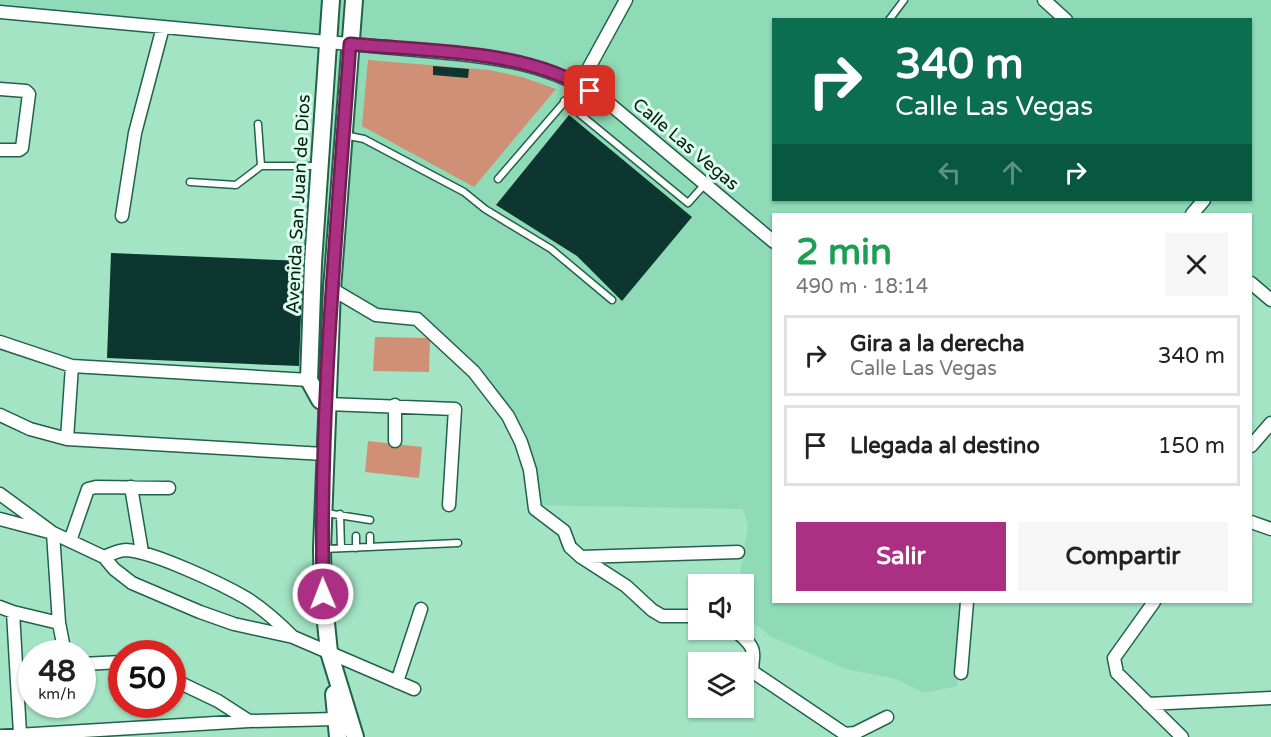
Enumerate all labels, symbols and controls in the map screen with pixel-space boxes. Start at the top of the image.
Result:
text: 340 m [895,39,1024,90]
icon: right [796,42,874,120]
pin [564,65,615,116]
icon: arrive [573,74,606,107]
text: Calle Las Vegas [895,90,1093,123]
street label: Calle Las Vegas [628,93,744,195]
street label: Avenida San Juan de Dios [281,94,315,314]
icon: left [933,156,966,189]
icon: ahead [996,156,1029,189]
icon: right [1059,156,1092,189]
text: 2 min [796,231,892,274]
button: close [1165,233,1228,296]
text: 490 m · 18:14 [796,275,928,299]
text: Gira a la derecha [850,331,1025,357]
icon: right [799,339,832,372]
text: 340 m [1158,343,1225,369]
text: Calle Las Vegas [850,357,997,381]
icon: arrive [799,429,832,462]
text: Llegada al destino [850,433,1040,459]
text: 150 m [1158,433,1225,459]
button: Salir [796,522,1006,591]
button: Compartir [1018,522,1228,591]
position arrow [291,562,355,626]
map controls [688,574,754,718]
button: sound [688,574,754,640]
speed limit sign: 50 [108,640,186,718]
button: layers [688,652,754,718]
text: 48 [38,653,76,690]
text: km/h [38,685,76,703]

